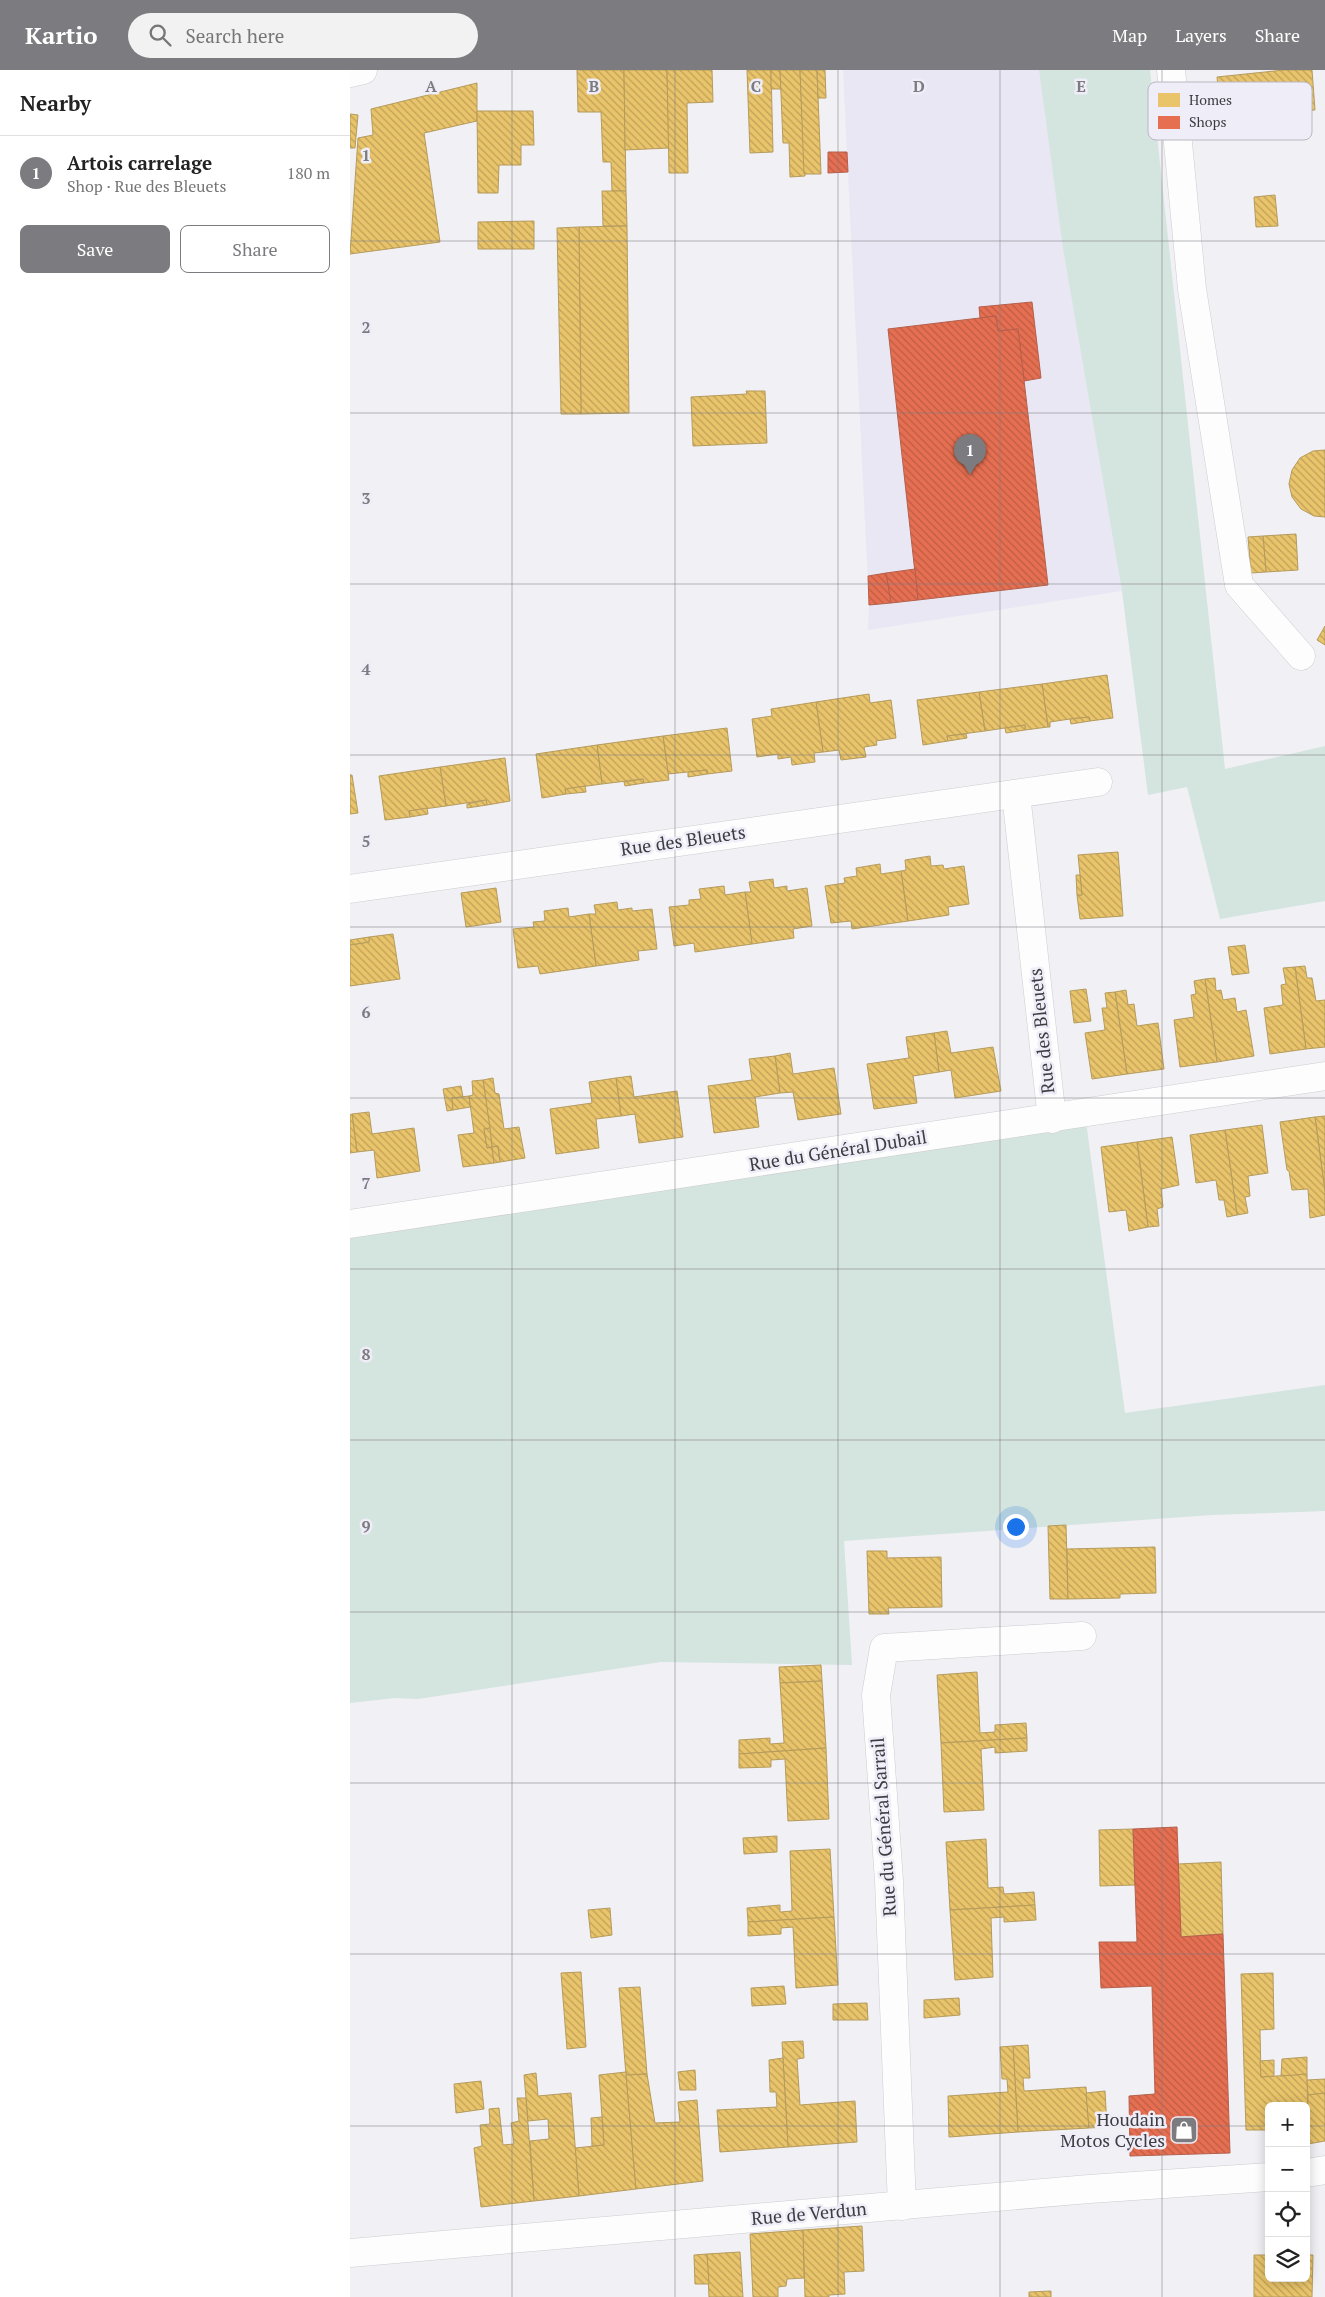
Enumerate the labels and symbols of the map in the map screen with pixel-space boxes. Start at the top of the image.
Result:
text: A [425,75,437,97]
text: B [589,75,599,97]
text: C [751,75,761,97]
text: D [913,75,925,97]
text: E [1076,75,1086,97]
legend [1148,82,1312,140]
text: Homes [1189,90,1232,109]
text: Shops [1189,112,1226,131]
text: 1 [361,144,371,166]
text: 2 [361,316,371,338]
pin: 1 [954,434,986,475]
text: 3 [361,487,371,509]
text: 4 [361,658,371,680]
street label: Rue des Bleuets [619,819,747,861]
text: 5 [361,830,371,852]
street label: Rue des Bleuets [1022,967,1060,1095]
text: 6 [361,1001,371,1023]
street label: Rue du Général Dubail [747,1124,928,1176]
text: 7 [361,1172,371,1194]
text: 8 [361,1343,371,1365]
your location [1003,1514,1029,1540]
text: 9 [361,1515,371,1537]
street label: Rue du Général Sarrail [865,1737,901,1917]
place label: Houdain Motos Cycles [1060,2107,1165,2152]
shop icon: Houdain Motos Cycles [1169,2115,1199,2145]
street label: Rue de Verdun [750,2196,868,2230]

